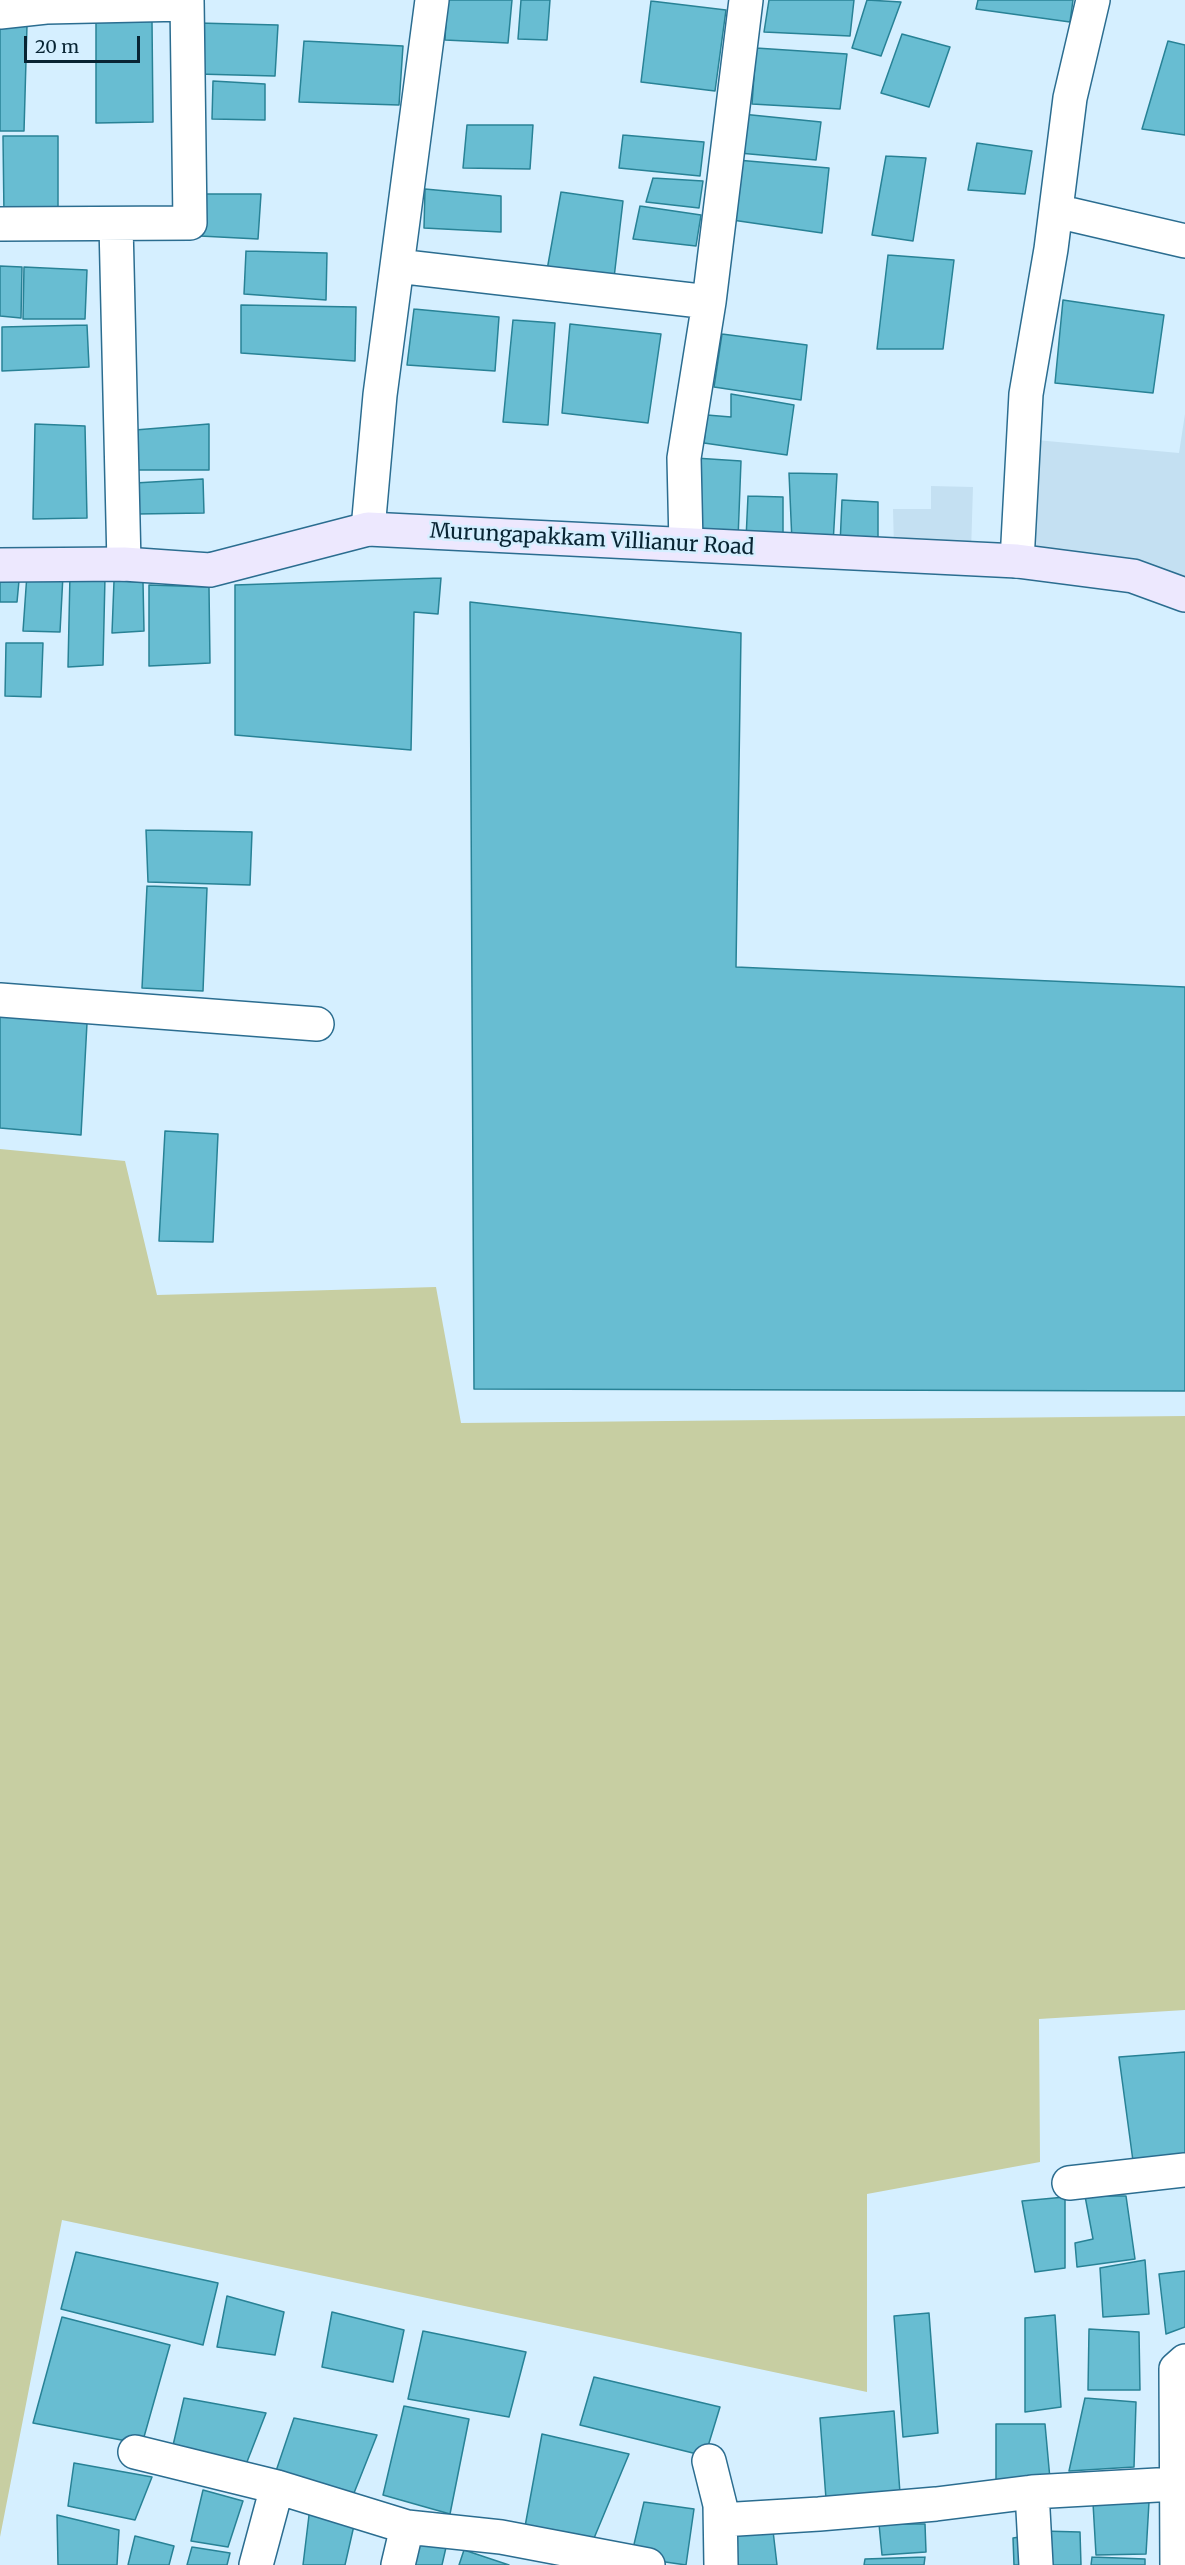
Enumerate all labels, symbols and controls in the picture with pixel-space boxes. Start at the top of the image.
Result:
scale bar [27,24,142,62]
text: 20 m [35,35,79,58]
street label: Murungapakkam Villianur Road [429,519,755,561]

